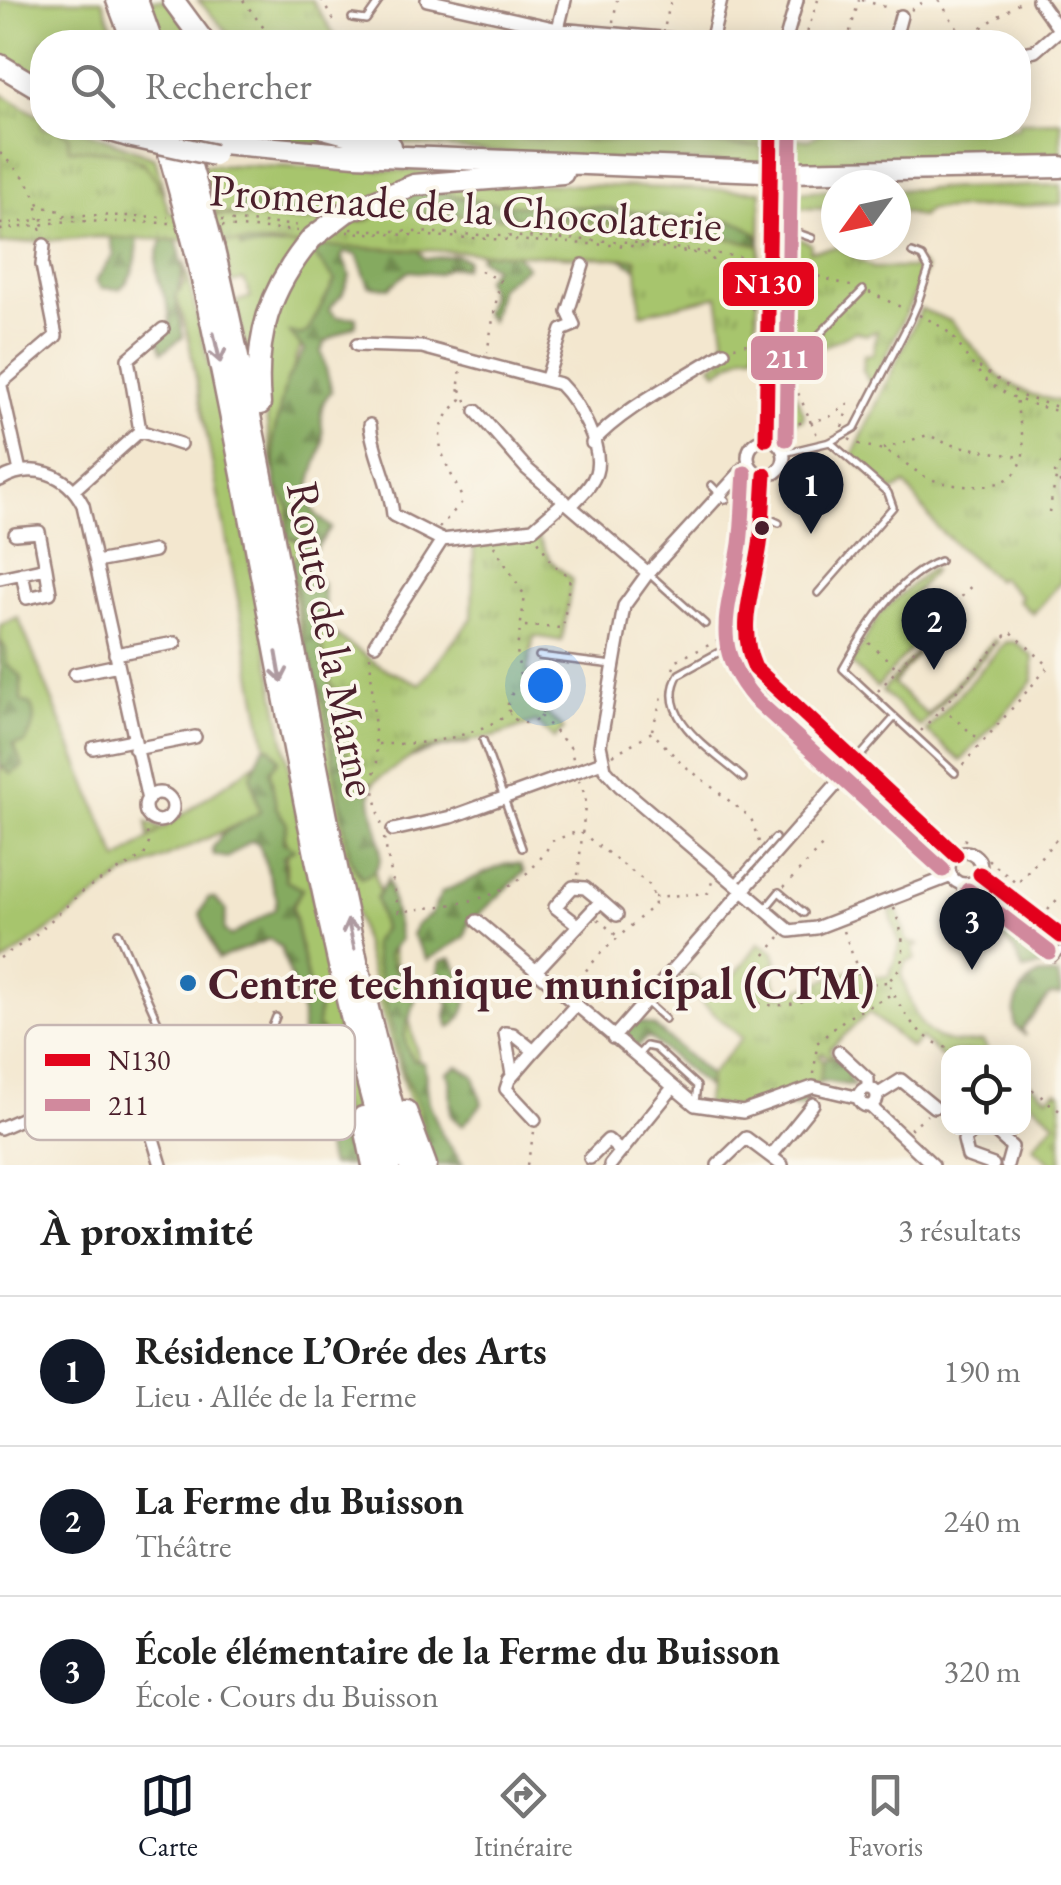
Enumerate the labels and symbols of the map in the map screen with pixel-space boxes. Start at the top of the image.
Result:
street label: Promenade de la Chocolaterie [208,160,724,254]
north arrow [821,170,911,260]
line badge: N130 [721,260,816,308]
text: N130 [734,265,802,301]
one-way arrow [209,331,228,363]
line badge: 211 [749,334,825,382]
text: 211 [765,340,809,376]
pin: 1 [778,452,844,534]
street label: Route de la Marne [274,477,392,801]
unlabelled marker [752,518,772,538]
pin: 2 [902,588,966,670]
one-way arrow [270,650,289,682]
your location [520,660,571,711]
pin: 3 [940,888,1004,970]
one-way arrow [340,919,359,951]
place label: Centre technique municipal (CTM) [208,954,874,1012]
marker: Centre technique municipal (CTM) [177,972,199,994]
legend [25,1025,355,1140]
text: N130 [108,1042,171,1078]
text: 211 [108,1087,148,1123]

